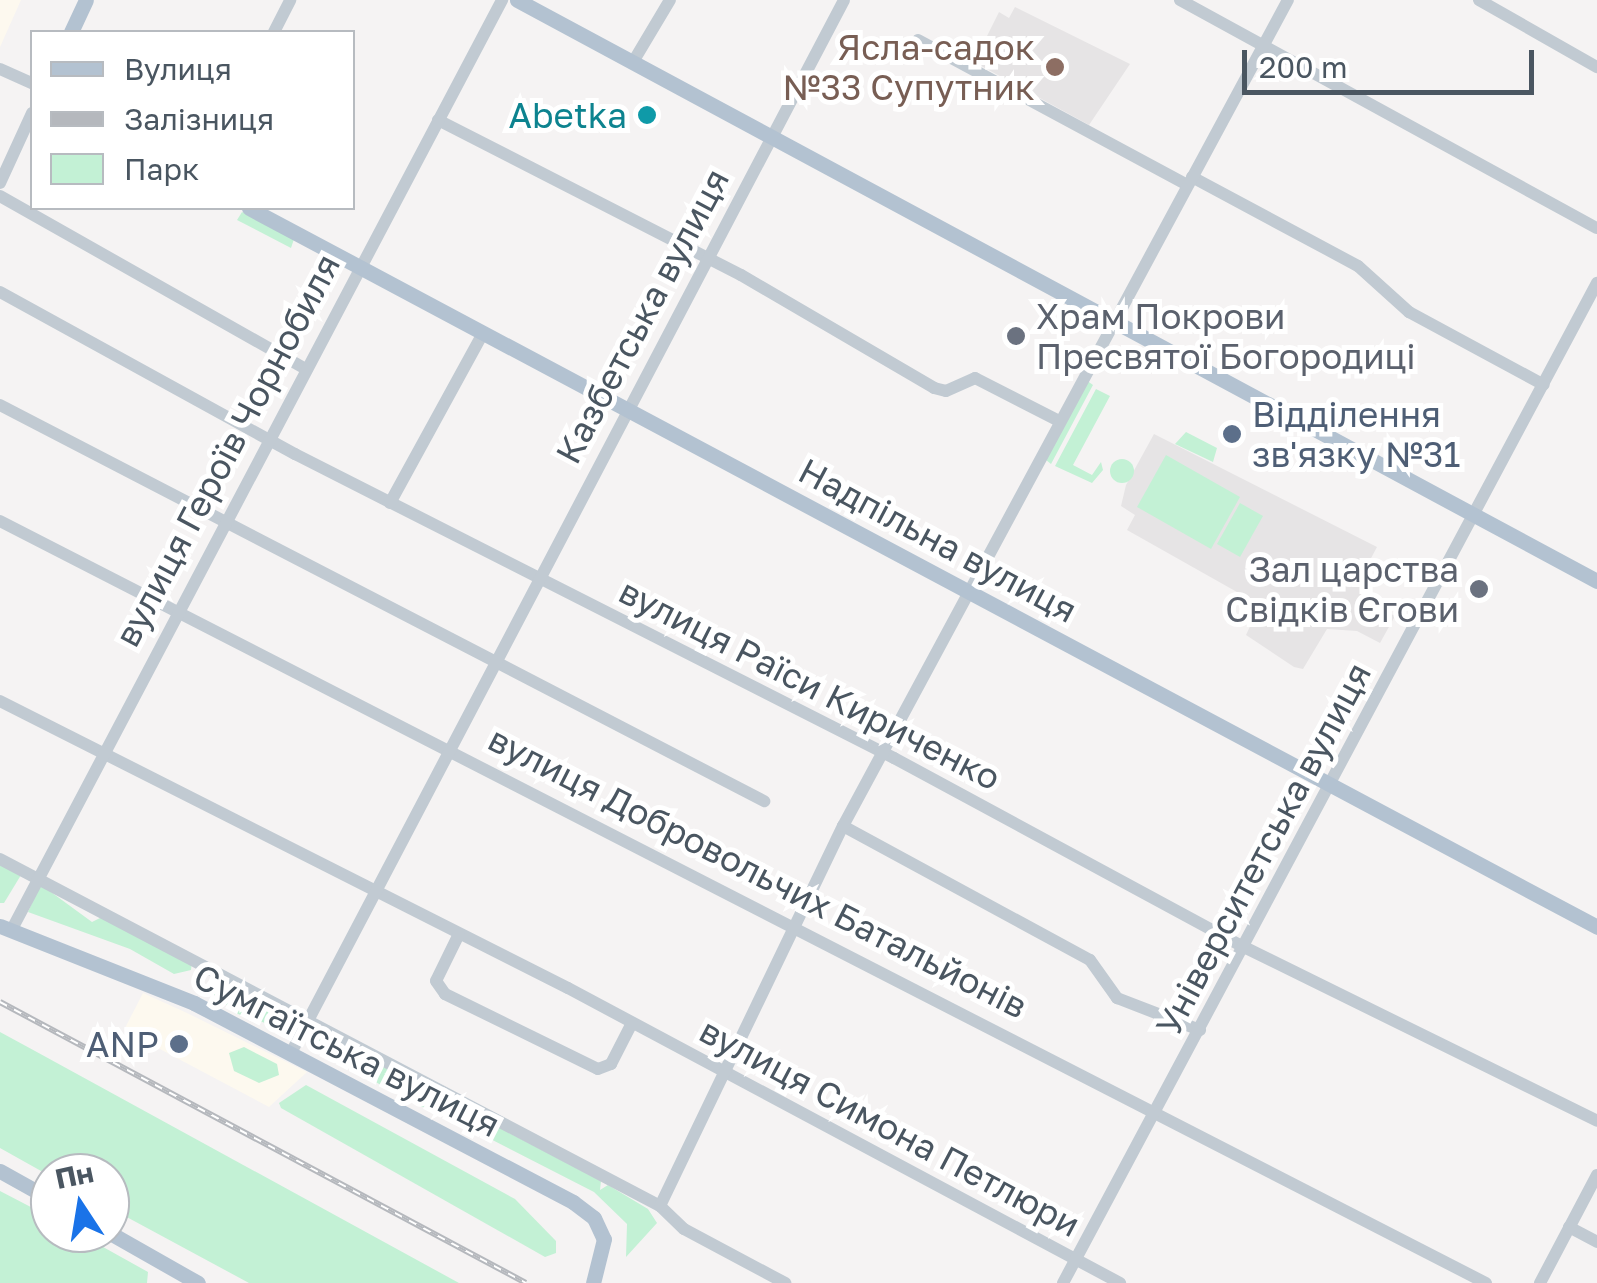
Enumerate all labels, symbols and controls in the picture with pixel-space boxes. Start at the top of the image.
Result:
place label: Ясла-садок №33 Супутник [782,26,1035,108]
legend [30,30,355,210]
scale bar [1247,30,1540,92]
text: 200 m [1259,49,1348,85]
text: Вулиця [124,51,232,87]
marker: Ясла-садок №33 Супутник [1044,56,1066,78]
place label: Abetka [509,94,627,136]
text: Залізниця [124,101,274,137]
marker: Abetka [636,104,658,126]
text: Парк [124,151,199,187]
street label: Казбетська вулиця [547,162,737,470]
street label: вулиця Героїв Чорнобиля [106,247,348,653]
place label: Храм Покрови Пресвятої Богородиці [1036,295,1416,377]
marker: Храм Покрови Пресвятої Богородиці [1005,325,1027,347]
place label: Відділення зв'язку №31 [1252,393,1460,475]
marker: Відділення зв'язку №31 [1221,423,1243,445]
street label: Надпільна вулиця [792,449,1084,631]
place label: Зал царства Свідків Єгови [1225,548,1459,630]
street label: вулиця Раїси Кириченко [612,569,1008,799]
marker: Зал царства Свідків Єгови [1468,578,1490,600]
street label: Університетська вулиця [1147,656,1379,1042]
street label: вулиця Добровольчих Батальйонів [482,717,1034,1027]
street label: Сумгаїтська вулиця [187,955,507,1145]
street label: вулиця Симона Петлюри [693,1009,1087,1245]
place label: ANP [86,1023,159,1065]
marker: ANP [168,1033,190,1055]
north arrow [30,1153,130,1253]
text: Пн [52,1155,96,1195]

